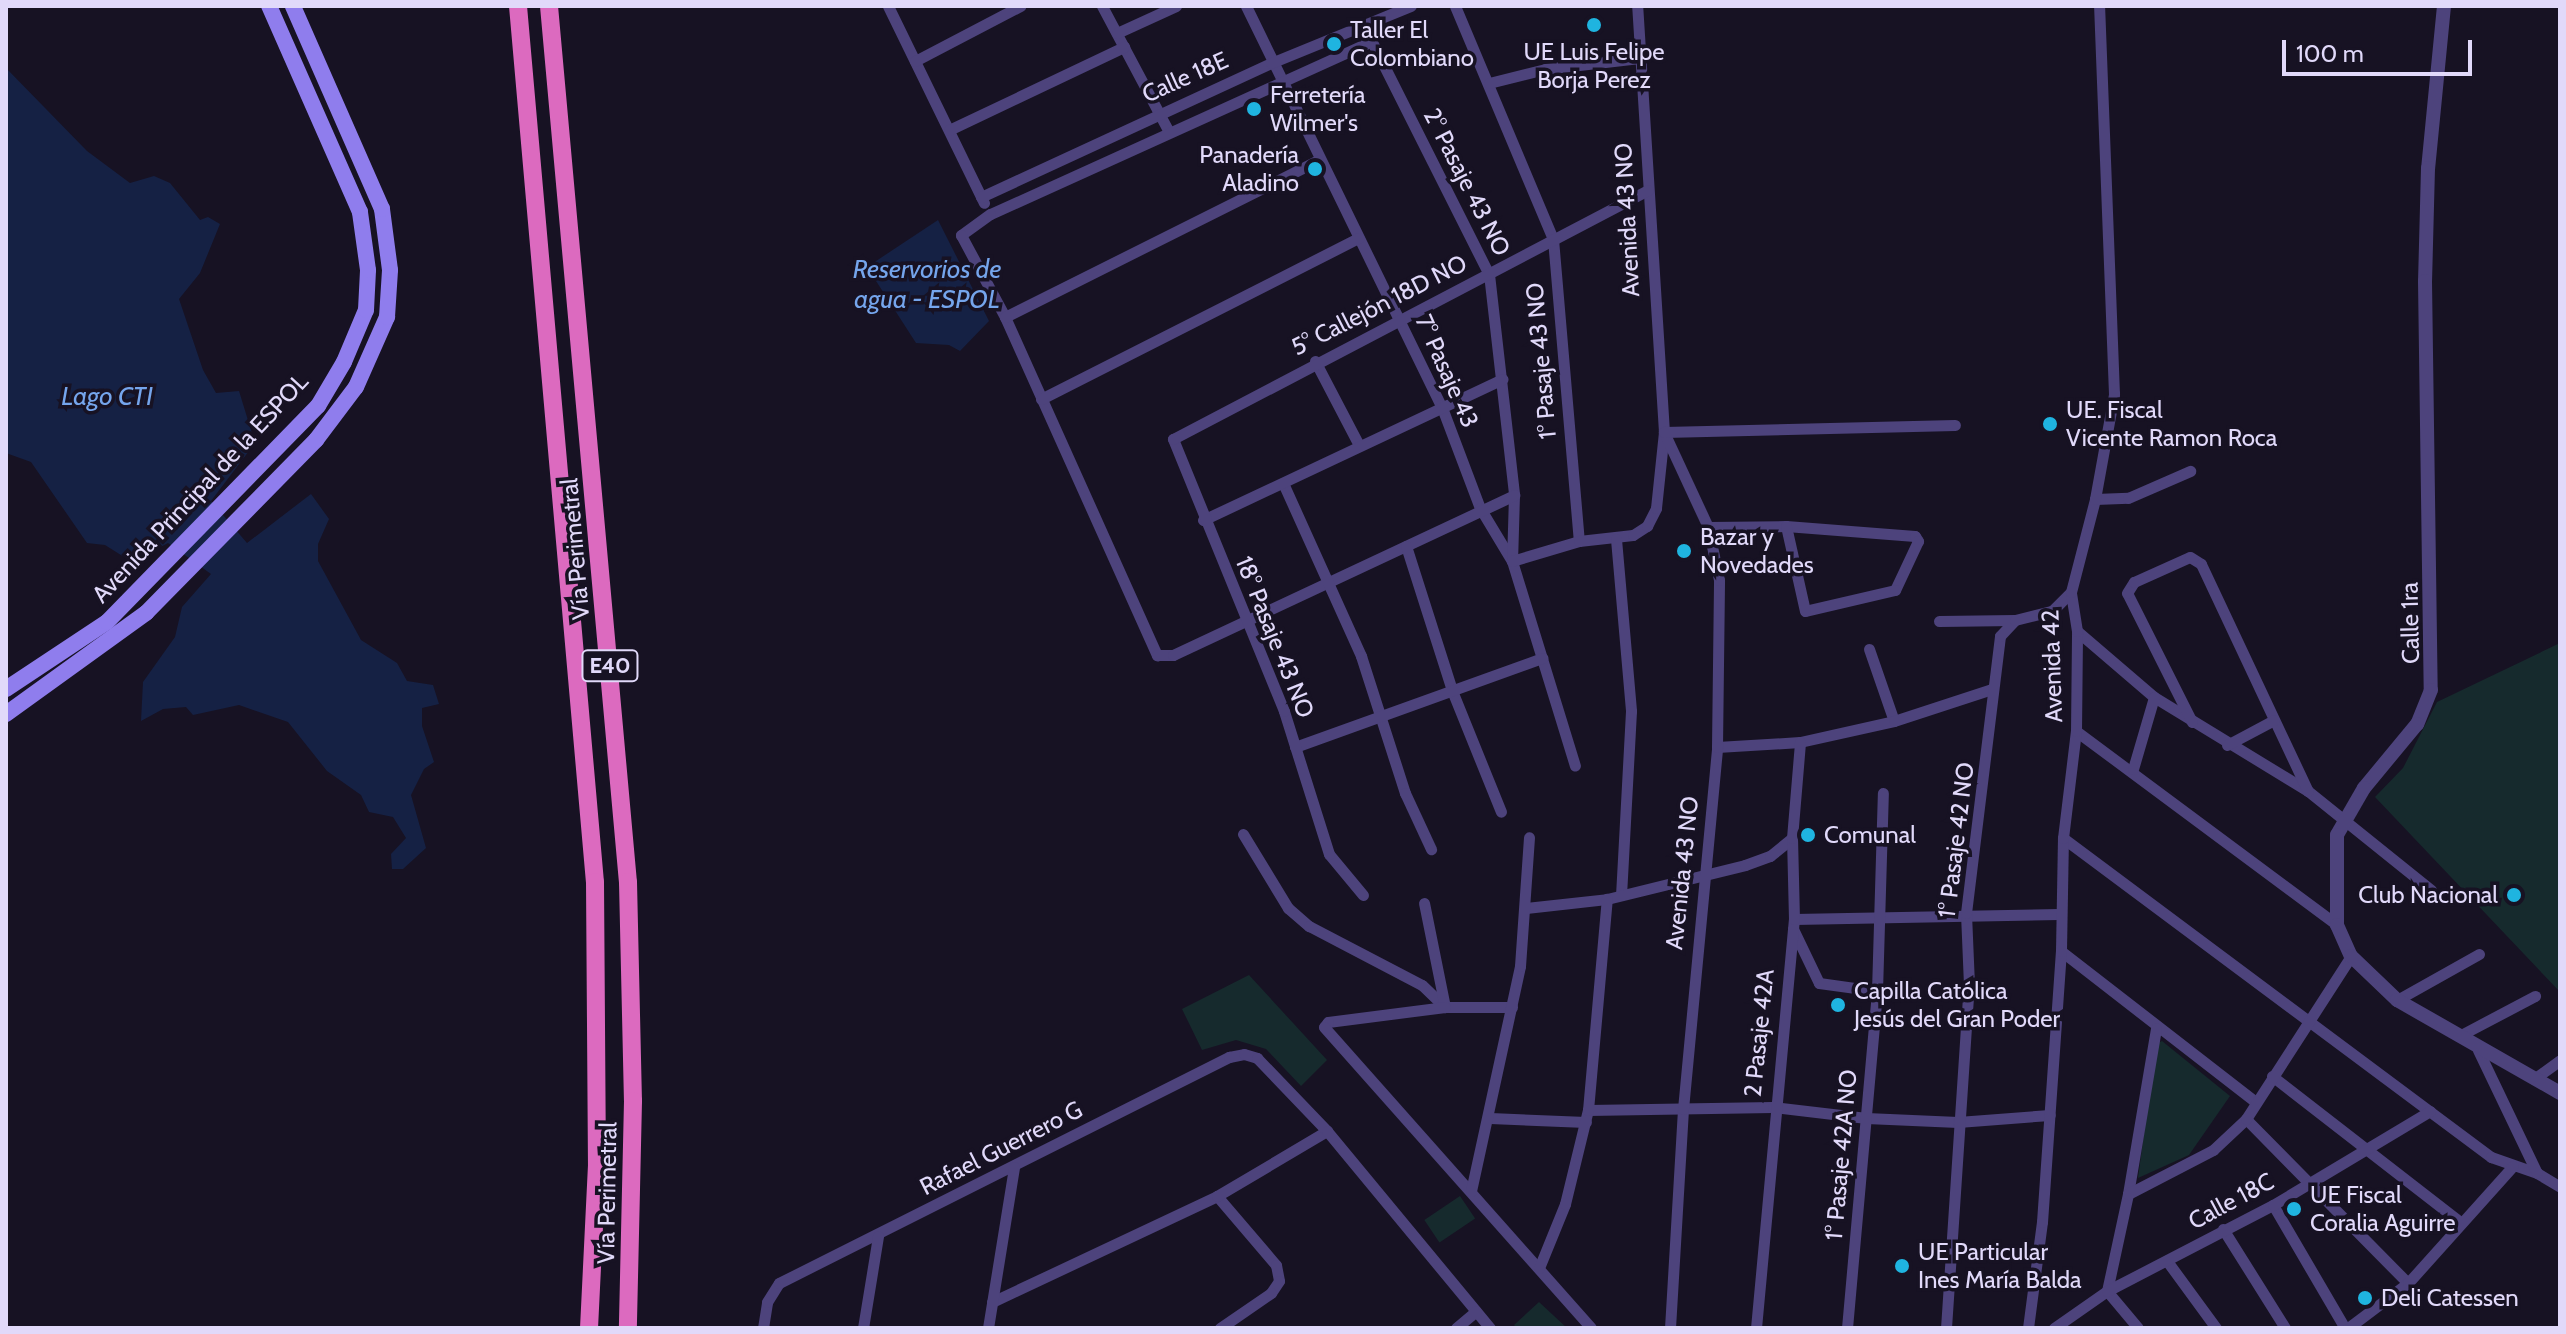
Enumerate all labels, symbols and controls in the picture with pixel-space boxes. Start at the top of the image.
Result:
place label: Taller El Colombiano [1350,16,1474,72]
marker: UE Luis Felipe Borja Perez [1585,16,1603,34]
scale bar [2286,24,2476,74]
marker: Taller El Colombiano [1325,35,1343,53]
place label: UE Luis Felipe Borja Perez [1523,38,1665,94]
text: 100 m [2296,39,2364,68]
street label: Calle 18E [1138,45,1232,109]
place label: Ferretería Wilmer's [1270,81,1365,137]
marker: Ferretería Wilmer's [1245,100,1263,118]
street label: 2° Pasaje 43 NO [1417,103,1517,261]
place label: Panadería Aladino [1199,141,1299,197]
street label: Avenida 43 NO [1609,142,1645,298]
marker: Panadería Aladino [1306,160,1324,178]
street label: 5° Callejón 18D NO [1287,248,1471,362]
water label: Reservorios de agua - ESPOL [853,254,1001,316]
street label: 1° Pasaje 43 NO [1520,282,1562,440]
street label: 7° Pasaje 43 [1409,310,1485,432]
street label: Avenida Principal de la ESPOL [86,367,314,609]
water label: Lago CTI [61,381,153,413]
place label: UE. Fiscal Vicente Ramon Roca [2066,396,2277,452]
marker: UE. Fiscal Vicente Ramon Roca [2041,415,2059,433]
street label: Vía Perimetral [554,477,596,621]
place label: Bazar y Novedades [1700,523,1814,579]
marker: Bazar y Novedades [1675,542,1693,560]
street label: 18° Pasaje 43 NO [1230,552,1320,722]
street label: Calle 1ra [2395,582,2425,664]
street label: Avenida 42 [2036,609,2068,723]
road number: E40 [580,648,640,684]
street label: 1° Pasaje 42 NO [1932,761,1980,919]
street label: Avenida 43 NO [1660,795,1704,951]
place label: Comunal [1824,821,1916,849]
marker: Comunal [1799,826,1817,844]
place label: Club Nacional [2358,881,2498,909]
marker: Club Nacional [2505,886,2523,904]
street label: 2 Pasaje 42A [1738,968,1780,1098]
place label: Capilla Católica Jesús del Gran Poder [1854,977,2060,1033]
marker: Capilla Católica Jesús del Gran Poder [1829,996,1847,1014]
street label: 1° Pasaje 42A NO [1819,1068,1863,1242]
street label: Rafael Guerrero G [915,1095,1087,1201]
street label: Vía Perimetral [591,1122,623,1264]
street label: Calle 18C [2183,1167,2279,1235]
place label: UE Fiscal Coralia Aguirre [2310,1181,2456,1237]
marker: UE Fiscal Coralia Aguirre [2285,1200,2303,1218]
place label: UE Particular Ines María Balda [1918,1238,2082,1294]
marker: UE Particular Ines María Balda [1893,1257,1911,1275]
place label: Deli Catessen [2381,1284,2519,1312]
marker: Deli Catessen [2356,1289,2374,1307]

